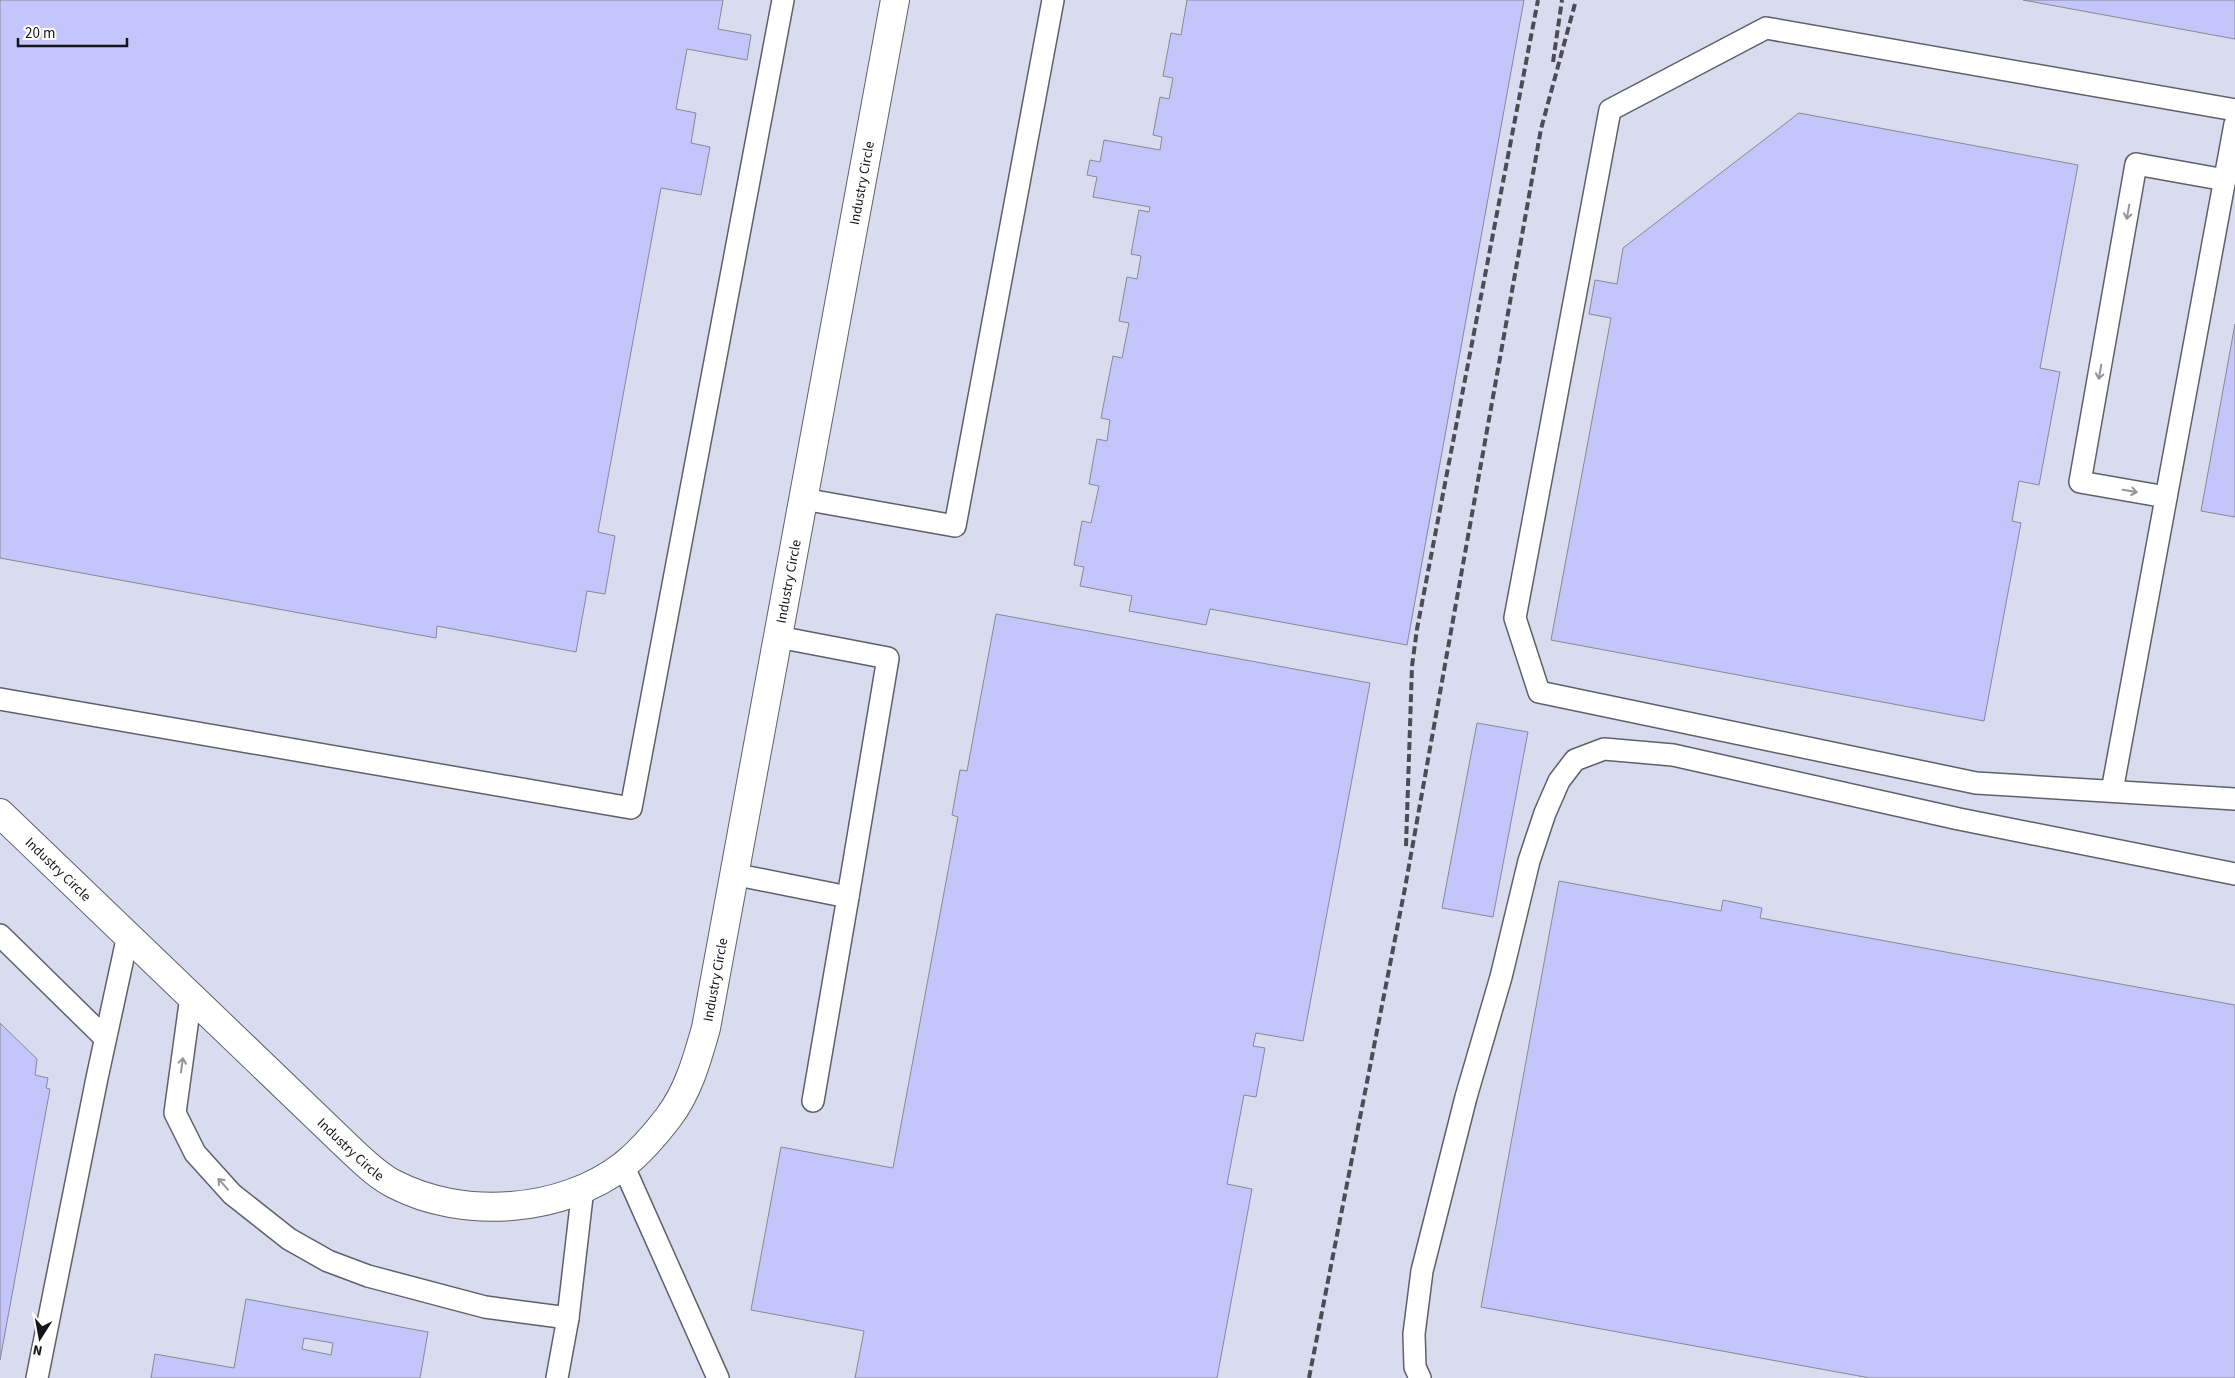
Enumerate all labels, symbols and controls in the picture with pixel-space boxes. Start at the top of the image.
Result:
scale bar [18,15,126,47]
text: 20 m [25,23,55,44]
street label: Industry Circle [845,140,880,227]
one-way arrow [2122,203,2132,219]
one-way arrow [2094,363,2104,379]
one-way arrow [2122,486,2138,496]
street label: Industry Circle [772,538,807,625]
street label: Industry Circle [20,833,95,906]
street label: Industry Circle [698,936,733,1023]
one-way arrow [177,1057,187,1073]
street label: Industry Circle [312,1114,388,1186]
one-way arrow [217,1178,229,1191]
north arrow [15,1313,65,1363]
text: N [31,1339,44,1360]

